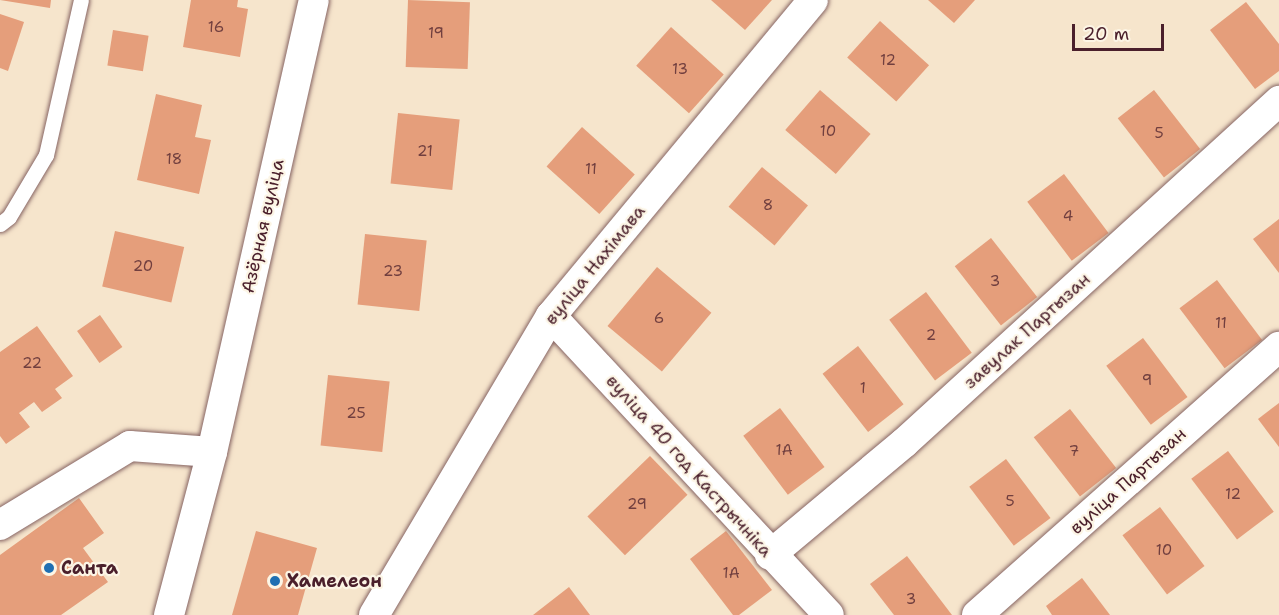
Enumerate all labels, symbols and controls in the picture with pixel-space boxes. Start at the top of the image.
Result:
scale bar [1075,12,1166,50]
house number: 16 [208,19,224,37]
text: 20 m [1083,22,1129,46]
house number: 19 [428,25,444,43]
house number: 12 [880,52,896,70]
house number: 13 [672,61,688,79]
house number: 10 [820,123,836,141]
house number: 5 [1154,125,1164,143]
house number: 21 [417,143,433,161]
house number: 18 [166,151,182,169]
street label: Азёрная вуліца [237,157,289,295]
house number: 11 [585,161,597,179]
house number: 8 [763,197,773,215]
street label: вуліца Нахімава [540,201,650,329]
house number: 4 [1063,208,1073,226]
house number: 20 [133,258,153,276]
house number: 23 [383,263,403,281]
street label: завулак Партызан [959,269,1095,393]
house number: 3 [990,273,1000,291]
house number: 6 [654,310,664,328]
house number: 11 [1215,315,1227,333]
house number: 2 [926,327,936,345]
house number: 22 [22,355,42,373]
street label: вуліца 40 год Кастрычніка [601,370,777,562]
house number: 9 [1142,372,1152,390]
house number: 1 [860,380,866,398]
house number: 25 [346,405,366,423]
street label: вуліца Партызан [1066,423,1190,539]
house number: 1А [775,442,793,460]
house number: 7 [1069,443,1079,461]
house number: 12 [1225,486,1241,504]
house number: 5 [1005,493,1015,511]
house number: 29 [627,496,647,514]
house number: 10 [1156,542,1172,560]
place label: Санта [61,557,118,579]
marker: Санта [42,561,56,575]
house number: 1А [722,565,740,583]
place label: Хамелеон [287,570,382,592]
marker: Хамелеон [268,574,282,588]
house number: 3 [906,591,916,609]

